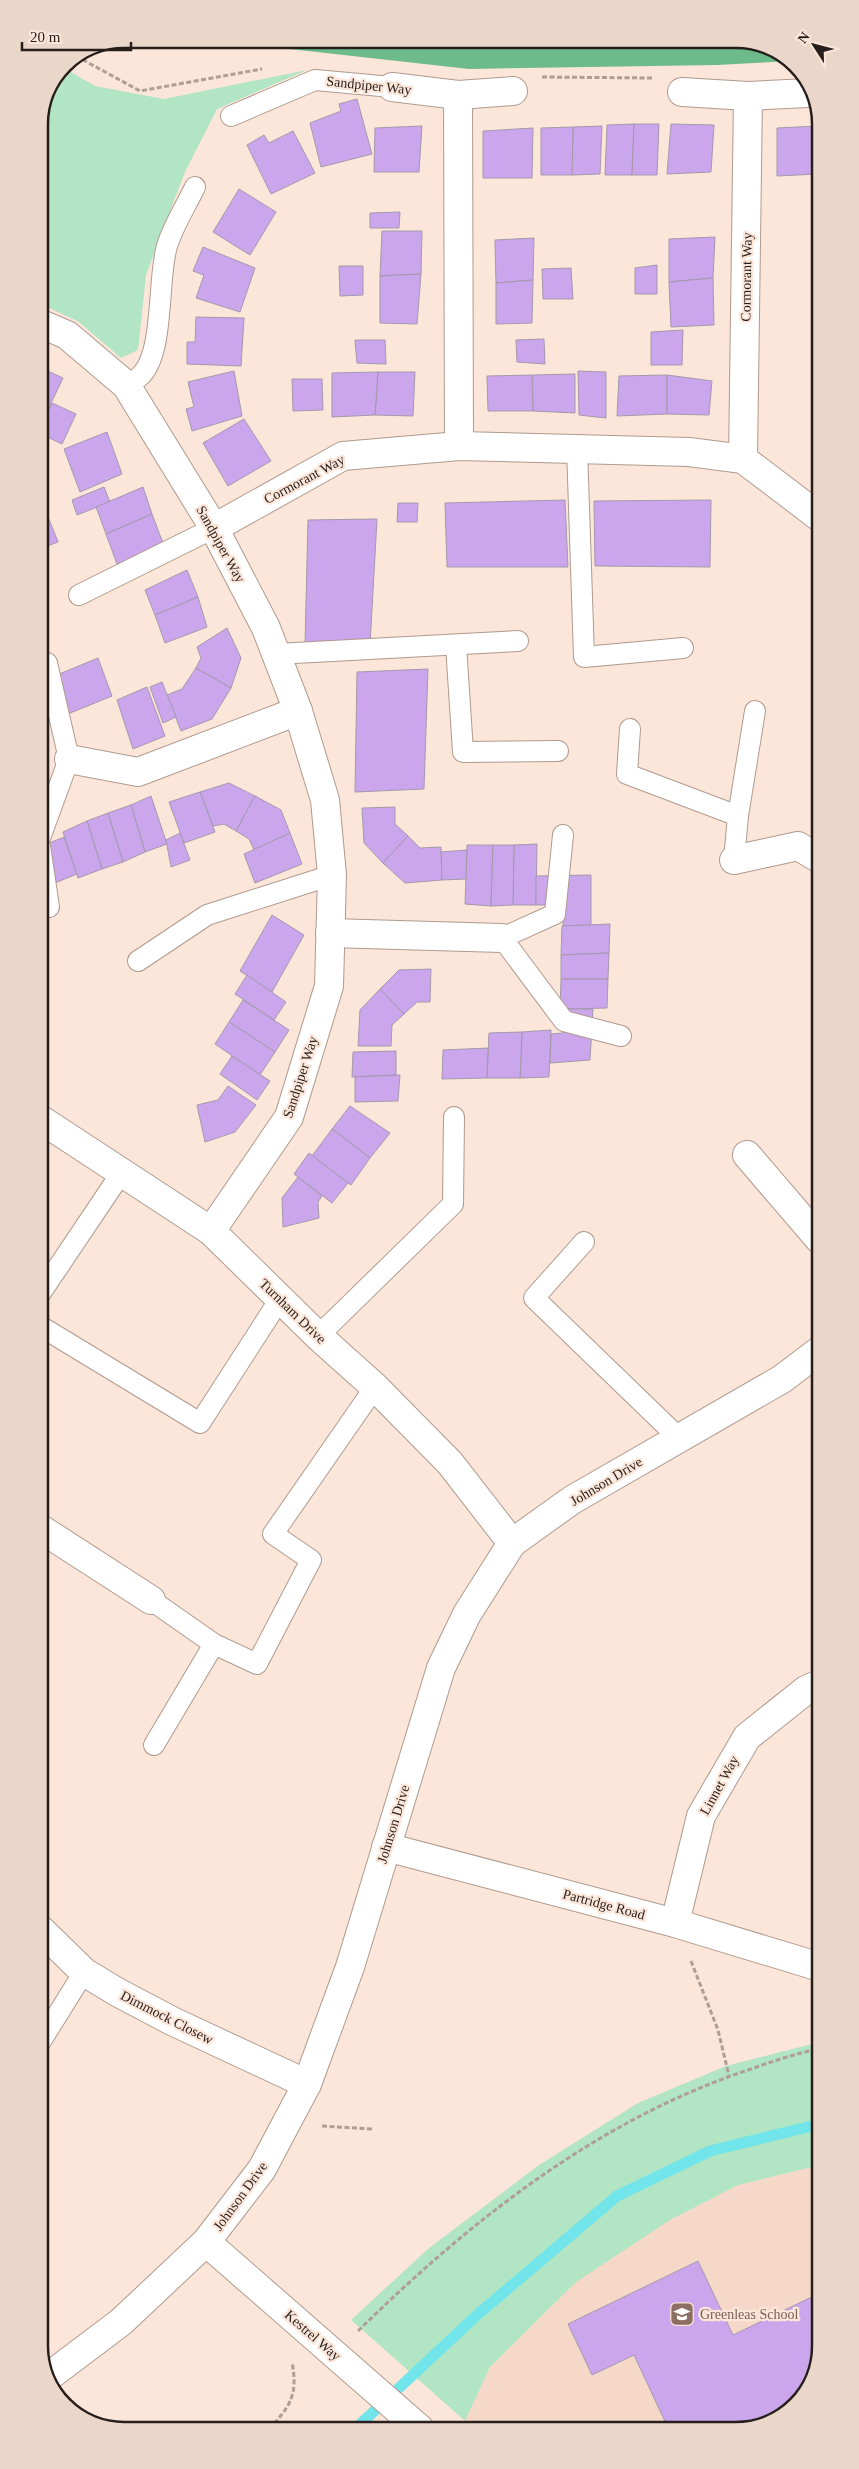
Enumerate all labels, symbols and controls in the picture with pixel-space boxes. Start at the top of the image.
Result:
scale bar [22,20,131,52]
north arrow [789,20,839,70]
text: 20 m [30,29,61,45]
text: N [795,29,813,46]
street label: Sandpiper Way [326,74,412,97]
street label: Cormorant Way [738,232,755,322]
street label: Cormorant Way [261,452,347,507]
street label: Sandpiper Way [193,503,248,585]
street label: Sandpiper Way [280,1034,321,1120]
street label: Turnham Drive [256,1276,329,1347]
street label: Johnson Drive [568,1454,645,1509]
street label: Linnet Way [697,1753,742,1817]
street label: Johnson Drive [374,1783,413,1865]
street label: Partridge Road [561,1886,647,1923]
street label: Dimmock Closew [118,1988,216,2048]
street label: Johnson Drive [210,2159,270,2234]
school or university icon: Greenleas School [669,2301,695,2327]
street label: Kestrel Way [282,2307,344,2364]
place label: Greenleas School [700,2307,798,2322]

